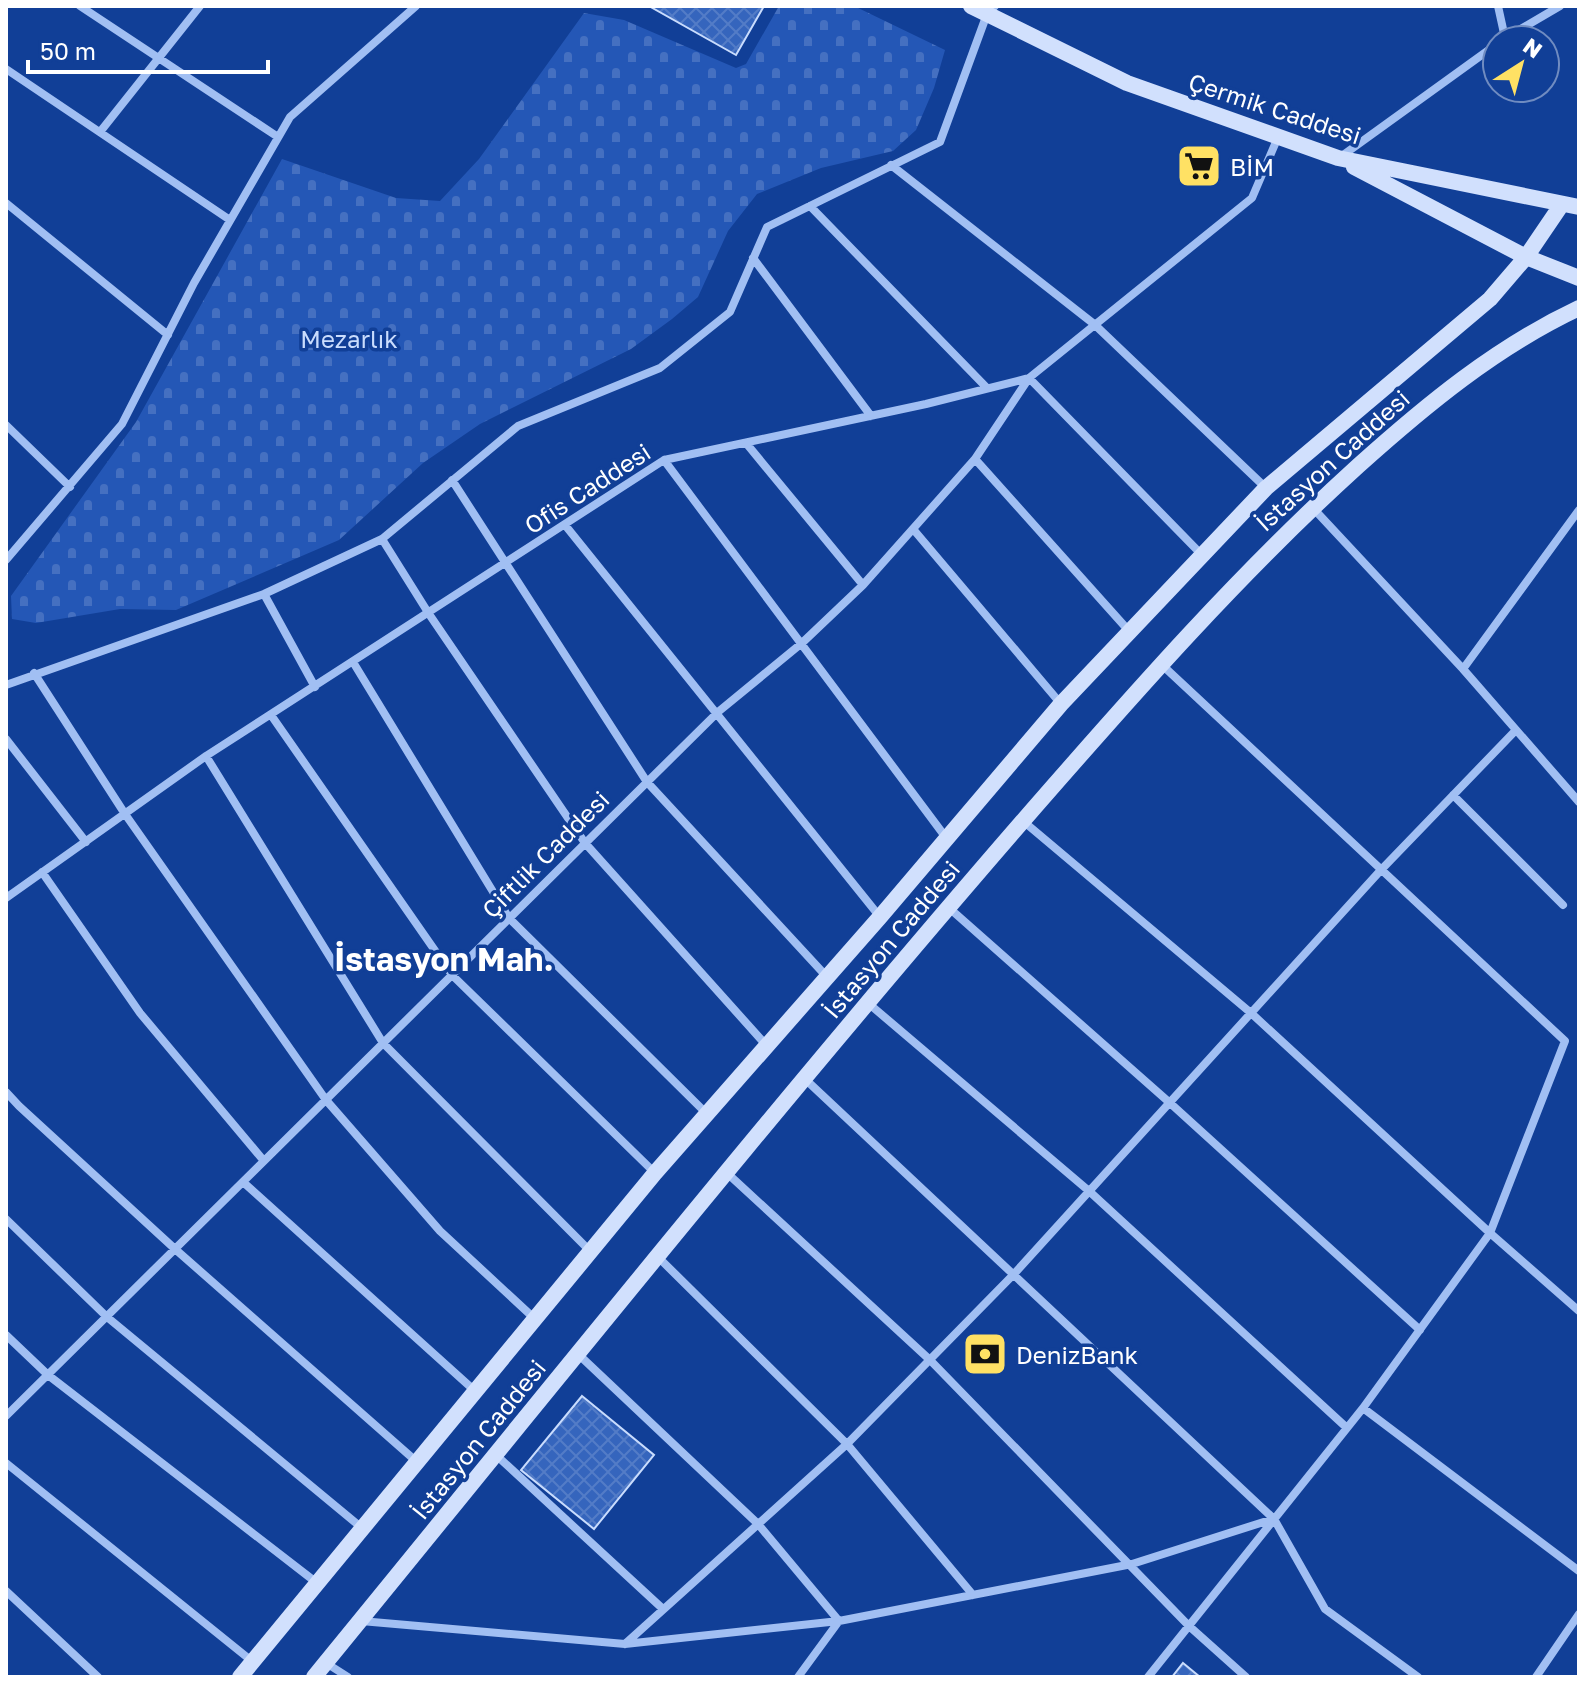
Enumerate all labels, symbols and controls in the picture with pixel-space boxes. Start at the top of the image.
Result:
scale bar [28,24,268,74]
north arrow [1481,24,1561,104]
text: N [1518,32,1548,63]
text: 50 m [40,36,96,65]
street label: Çermik Caddesi [1185,67,1365,149]
supermarket icon: BİM [1175,142,1223,190]
place label: BİM [1230,152,1274,181]
park label: Mezarlık [300,324,398,353]
street label: İstasyon Caddesi [1249,383,1415,537]
street label: Ofis Caddesi [519,437,655,539]
street label: Çiftlik Caddesi [476,785,614,923]
street label: İstasyon Caddesi [817,854,965,1024]
district label: İstasyon Mah. [334,940,554,978]
bank icon: DenizBank [961,1330,1009,1378]
place label: DenizBank [1016,1340,1138,1369]
street label: İstasyon Caddesi [405,1353,551,1525]

